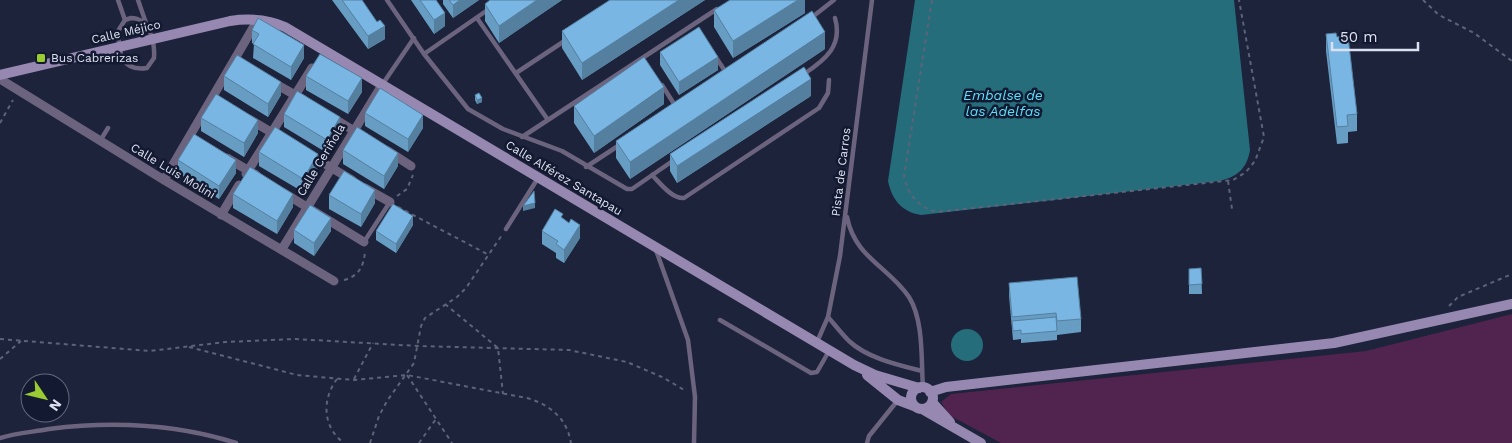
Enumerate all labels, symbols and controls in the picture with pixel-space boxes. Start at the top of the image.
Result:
street label: Calle Méjico [90,17,162,47]
scale bar [1332,20,1418,52]
text: 50 m [1340,28,1377,46]
place label: Bus Cabrerizas [51,51,138,65]
marker: Bus Cabrerizas [35,52,47,64]
water label: Embalse de las Adelfas [963,87,1043,119]
street label: Calle Ceriñola [294,121,348,199]
street label: Pista de Carros [829,127,853,217]
street label: Calle Alférez Santapau [503,138,625,218]
street label: Calle Luis Molini [128,140,218,202]
north arrow [20,373,70,423]
text: N [46,397,65,414]

